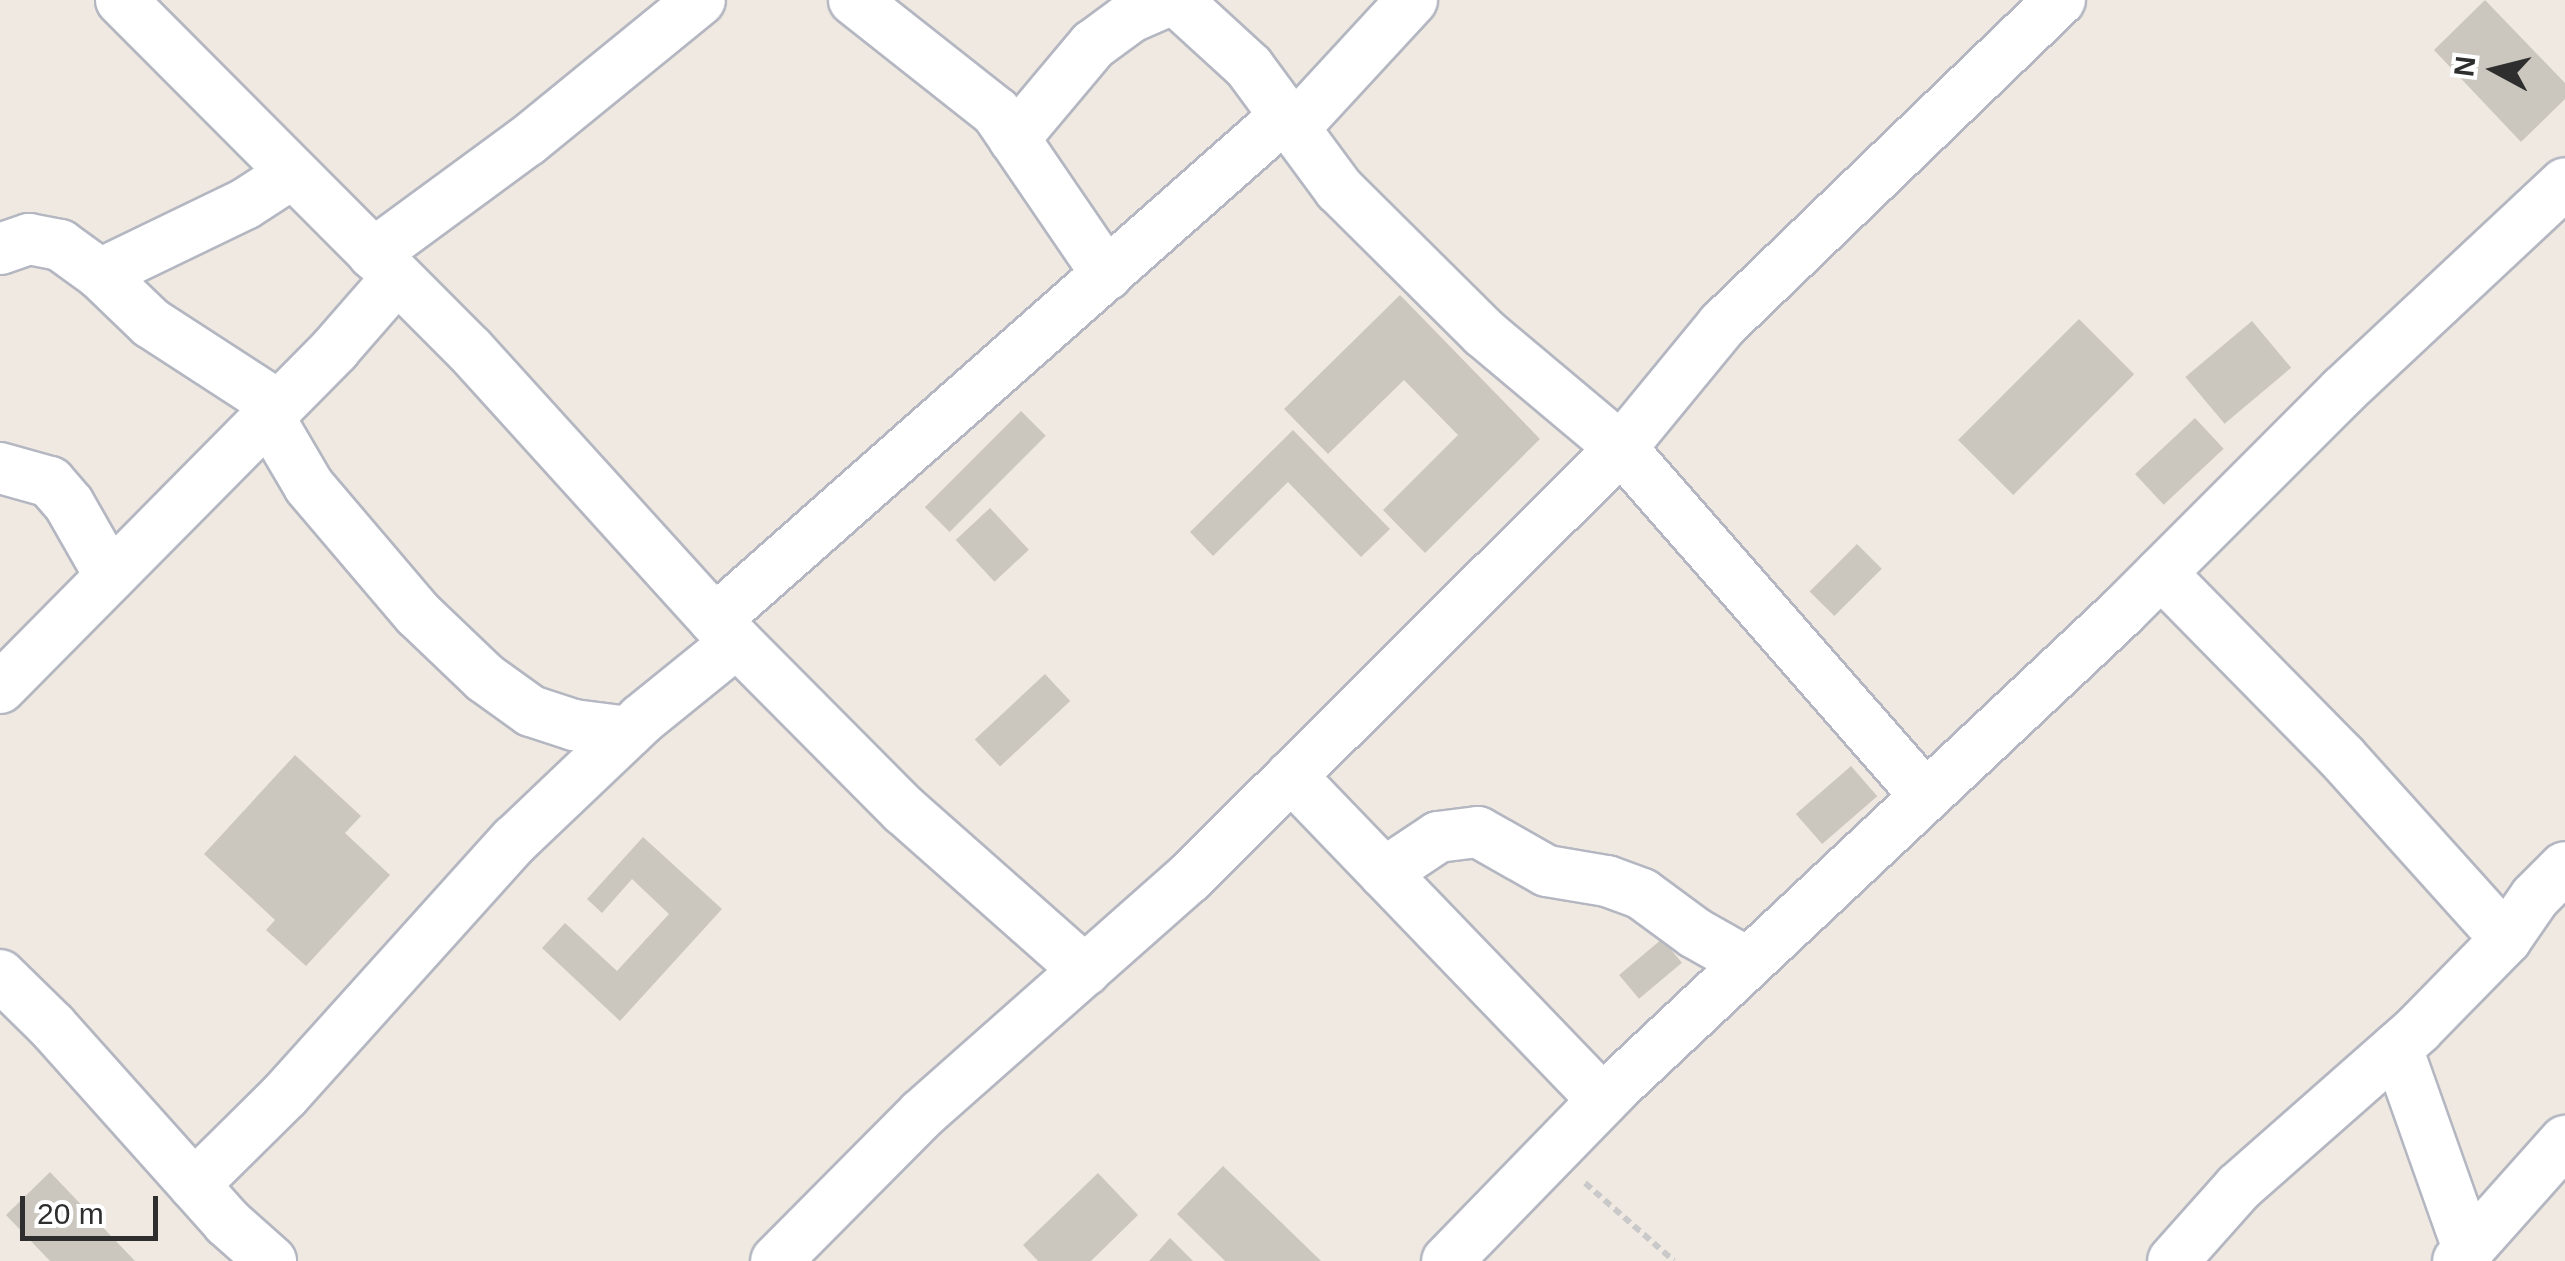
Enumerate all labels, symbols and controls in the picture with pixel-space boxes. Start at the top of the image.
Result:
north arrow [2445,20,2545,120]
text: N [2448,54,2481,78]
scale bar [25,1176,162,1238]
text: 20 m [37,1197,104,1230]

